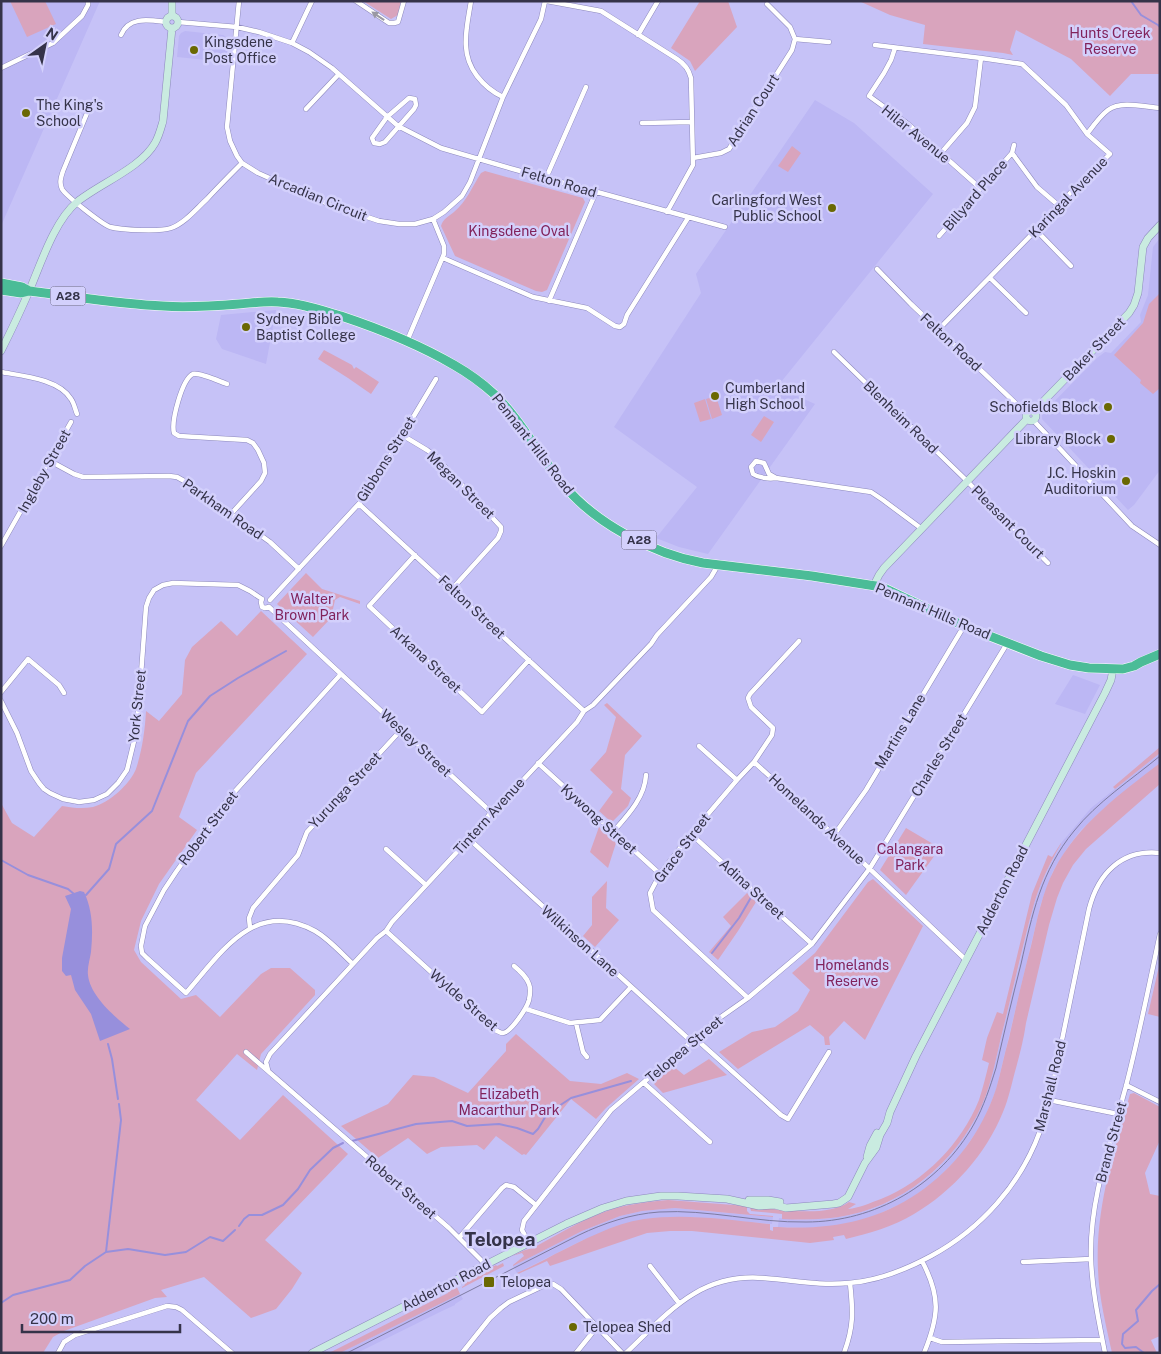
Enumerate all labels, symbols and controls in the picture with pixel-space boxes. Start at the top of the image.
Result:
one-way arrow [372,11,385,21]
north arrow [20,20,70,70]
text: N [43,24,61,44]
park label: Hunts Creek Reserve [1069,25,1151,57]
place label: Kingsdene Post Office [204,34,276,66]
marker: Kingsdene Post Office [188,44,200,56]
street label: Adrian Court [724,71,782,149]
place label: The King's School [36,97,103,129]
street label: Hilar Avenue [879,102,953,166]
marker: The King's School [20,107,32,119]
street label: Karingal Avenue [1025,153,1111,241]
street label: Billyard Place [940,156,1010,234]
street label: Felton Road [520,164,598,200]
street label: Arcadian Circuit [266,170,370,224]
place label: Carlingford West Public School [711,192,822,224]
marker: Carlingford West Public School [826,202,838,214]
park label: Kingsdene Oval [468,223,570,239]
road number: A28 [50,286,86,306]
street label: Felton Road [917,310,985,374]
place label: Sydney Bible Baptist College [256,311,356,343]
street label: Baker Street [1060,314,1128,384]
marker: Sydney Bible Baptist College [240,321,252,333]
street label: Blenheim Road [860,377,942,457]
place label: Cumberland High School [725,380,805,412]
marker: Cumberland High School [709,390,721,402]
street label: Pennant Hills Road [489,391,577,497]
place label: Schofields Block [989,399,1098,415]
marker: Schofields Block [1102,401,1114,413]
street label: Gibbons Street [353,413,419,505]
street label: Ingleby Street [15,427,73,515]
place label: Library Block [1015,431,1101,447]
marker: Library Block [1105,433,1117,445]
street label: Megan Street [424,448,498,522]
place label: J.C. Hoskin Auditorium [1044,465,1116,497]
street label: Parkham Road [180,475,266,543]
marker: J.C. Hoskin Auditorium [1120,475,1132,487]
street label: Pleasant Court [968,482,1048,562]
road number: A28 [622,530,656,550]
street label: Felton Street [435,572,509,642]
street label: Pennant Hills Road [873,580,993,642]
park label: Walter Brown Park [275,591,350,623]
street label: Arkana Street [387,622,465,696]
street label: York Street [125,669,149,743]
street label: Martins Lane [871,691,929,771]
street label: Wesley Street [377,706,455,780]
street label: Charles Street [908,711,970,799]
street label: Yurunga Street [306,749,384,831]
street label: Homelands Avenue [766,770,868,868]
street label: Tintern Avenue [450,774,528,858]
street label: Kywong Street [558,781,640,857]
street label: Robert Street [175,788,241,868]
street label: Grace Street [651,810,713,886]
park label: Calangara Park [877,841,943,873]
street label: Adderton Road [973,843,1031,937]
street label: Adina Street [716,856,788,922]
street label: Wilkinson Lane [538,902,622,980]
park label: Homelands Reserve [815,957,889,989]
street label: Wylde Street [427,966,501,1034]
street label: Telopea Street [642,1012,726,1086]
street label: Marshall Road [1031,1039,1069,1133]
park label: Elizabeth Macarthur Park [458,1086,560,1118]
street label: Brand Street [1093,1100,1129,1184]
street label: Robert Street [362,1152,440,1222]
district label: Telopea [464,1228,536,1250]
street label: Adderton Road [399,1256,493,1314]
place label: Telopea [500,1274,551,1290]
marker: Telopea [482,1275,496,1289]
scale bar [22,1302,180,1334]
text: 200 m [30,1310,74,1327]
place label: Telopea Shed [583,1319,671,1335]
marker: Telopea Shed [567,1321,579,1333]

